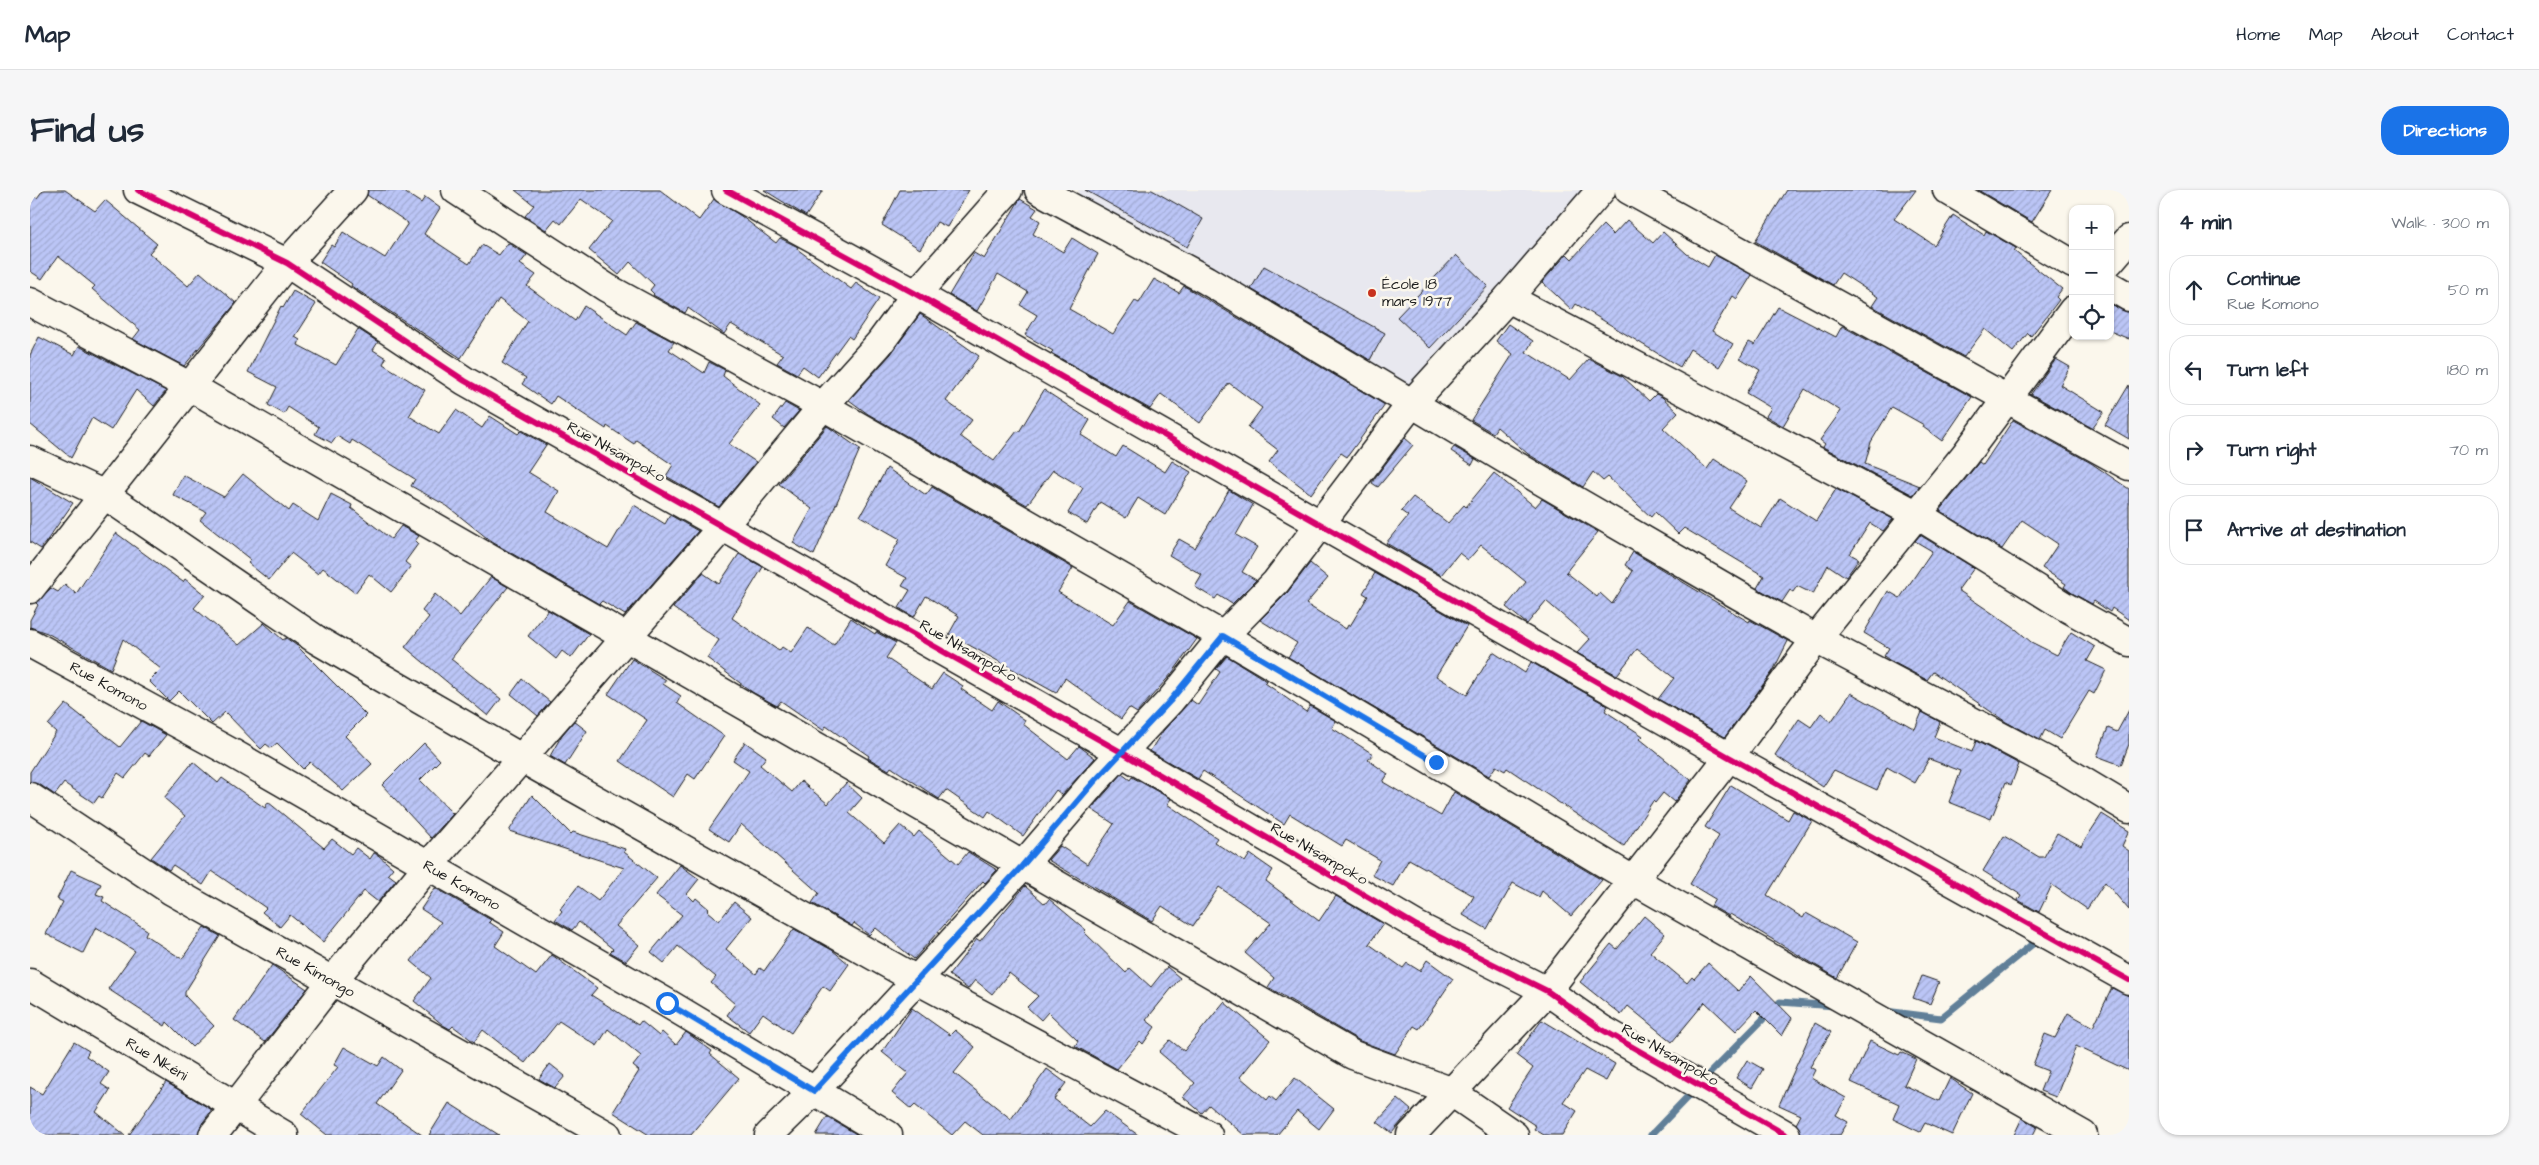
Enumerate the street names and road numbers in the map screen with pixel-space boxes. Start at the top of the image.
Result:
street label: Rue Ntsampoko [563,416,669,488]
street label: Rue Ntsampoko [915,615,1021,688]
street label: Rue Komono [66,656,152,716]
street label: Rue Ntsampoko [1266,818,1372,891]
street label: Rue Komono [419,854,505,916]
street label: Rue Kimongo [272,941,359,1002]
street label: Rue Ntsampoko [1617,1019,1723,1092]
street label: Rue Nkéni [122,1032,193,1086]

